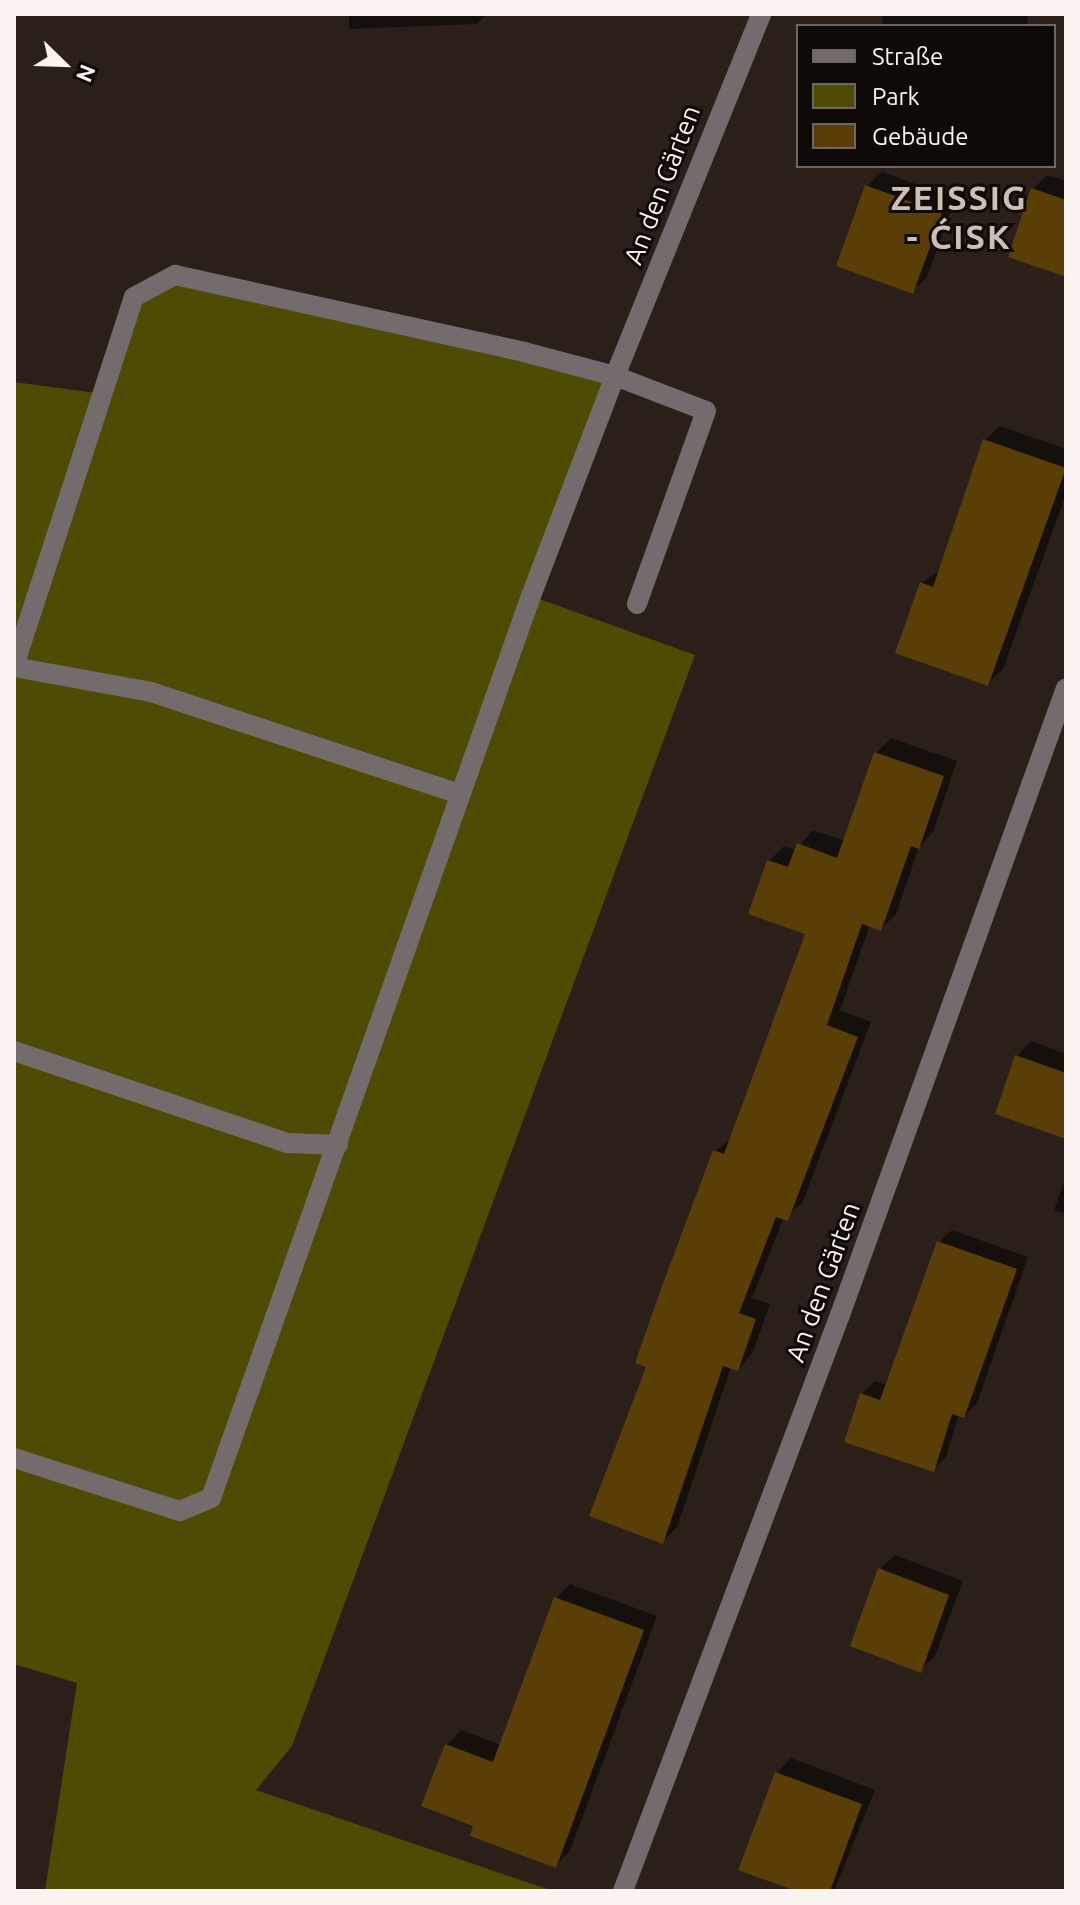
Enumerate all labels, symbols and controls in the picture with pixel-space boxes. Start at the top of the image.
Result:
north arrow [24,24,104,104]
legend [796,24,1056,168]
text: Straße [872,43,943,70]
text: N [72,61,101,86]
text: Park [872,83,920,110]
street label: An den Gärten [617,101,707,269]
text: Gebäude [872,123,969,150]
district label: ZEISSIG - ĆISK [890,177,1028,256]
street label: An den Gärten [780,1198,866,1366]

